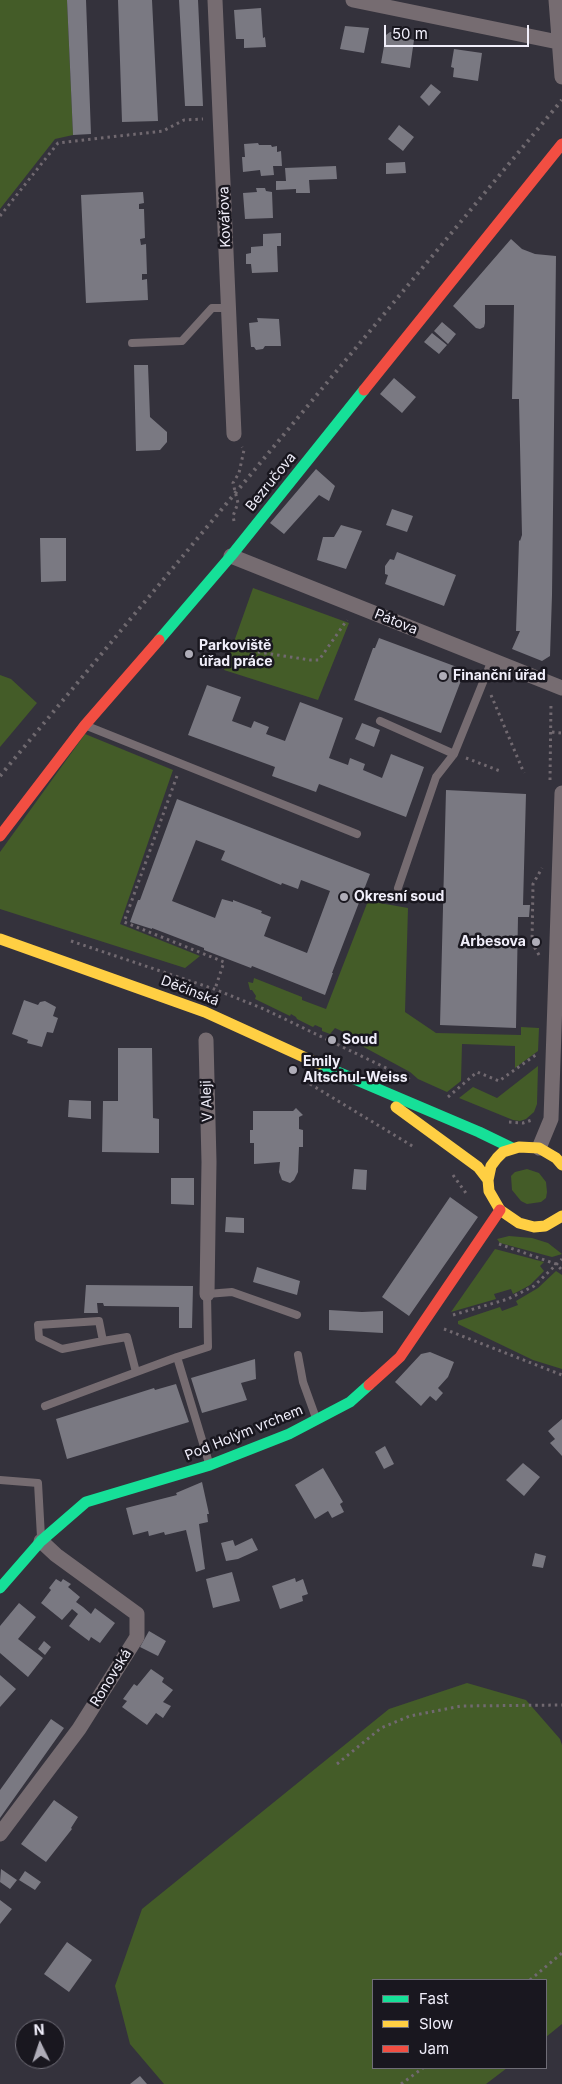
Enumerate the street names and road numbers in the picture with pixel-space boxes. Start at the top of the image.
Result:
street label: Kovářova [216,186,234,248]
street label: Bezručova [242,449,300,515]
street label: Pátova [372,606,420,638]
street label: Děčínská [159,972,221,1010]
street label: V Aleji [198,1080,216,1122]
street label: Pod Holým vrchem [183,1402,305,1464]
street label: Ronovská [87,1646,135,1710]

